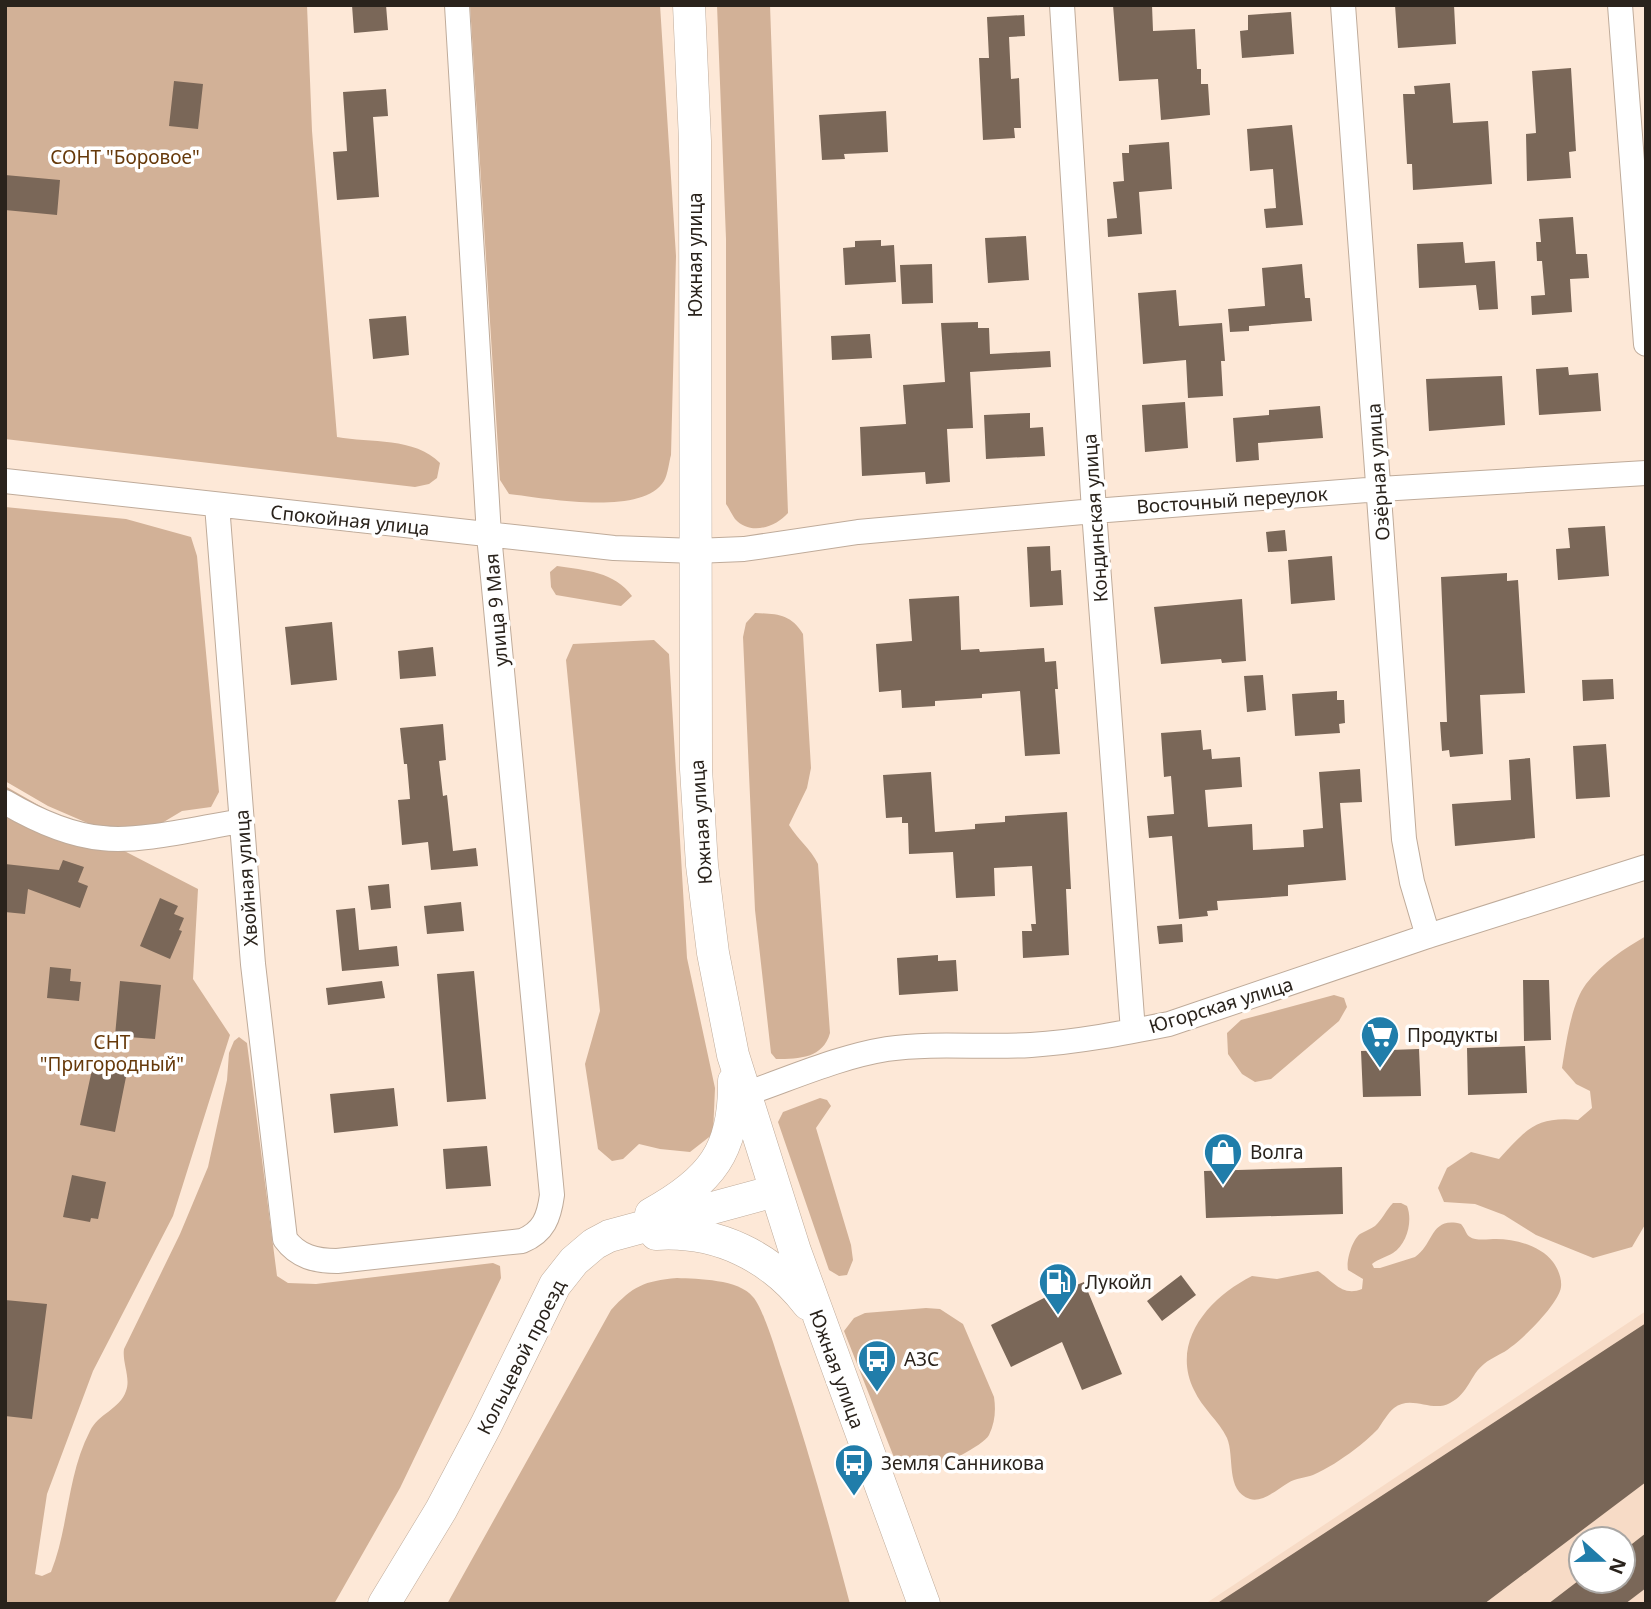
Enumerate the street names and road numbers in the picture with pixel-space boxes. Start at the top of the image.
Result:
street label: Южная улица [682,192,708,318]
street label: Озёрная улица [1360,402,1396,542]
street label: Кондинская улица [1076,433,1114,603]
street label: Восточный переулок [1136,480,1328,520]
street label: Спокойная улица [269,499,431,541]
street label: улица 9 Мая [478,552,514,668]
street label: Южная улица [684,759,718,885]
street label: Хвойная улица [228,809,264,947]
street label: Югорская улица [1146,971,1296,1039]
street label: Кольцевой проезд [471,1275,572,1439]
street label: Южная улица [803,1306,871,1432]

